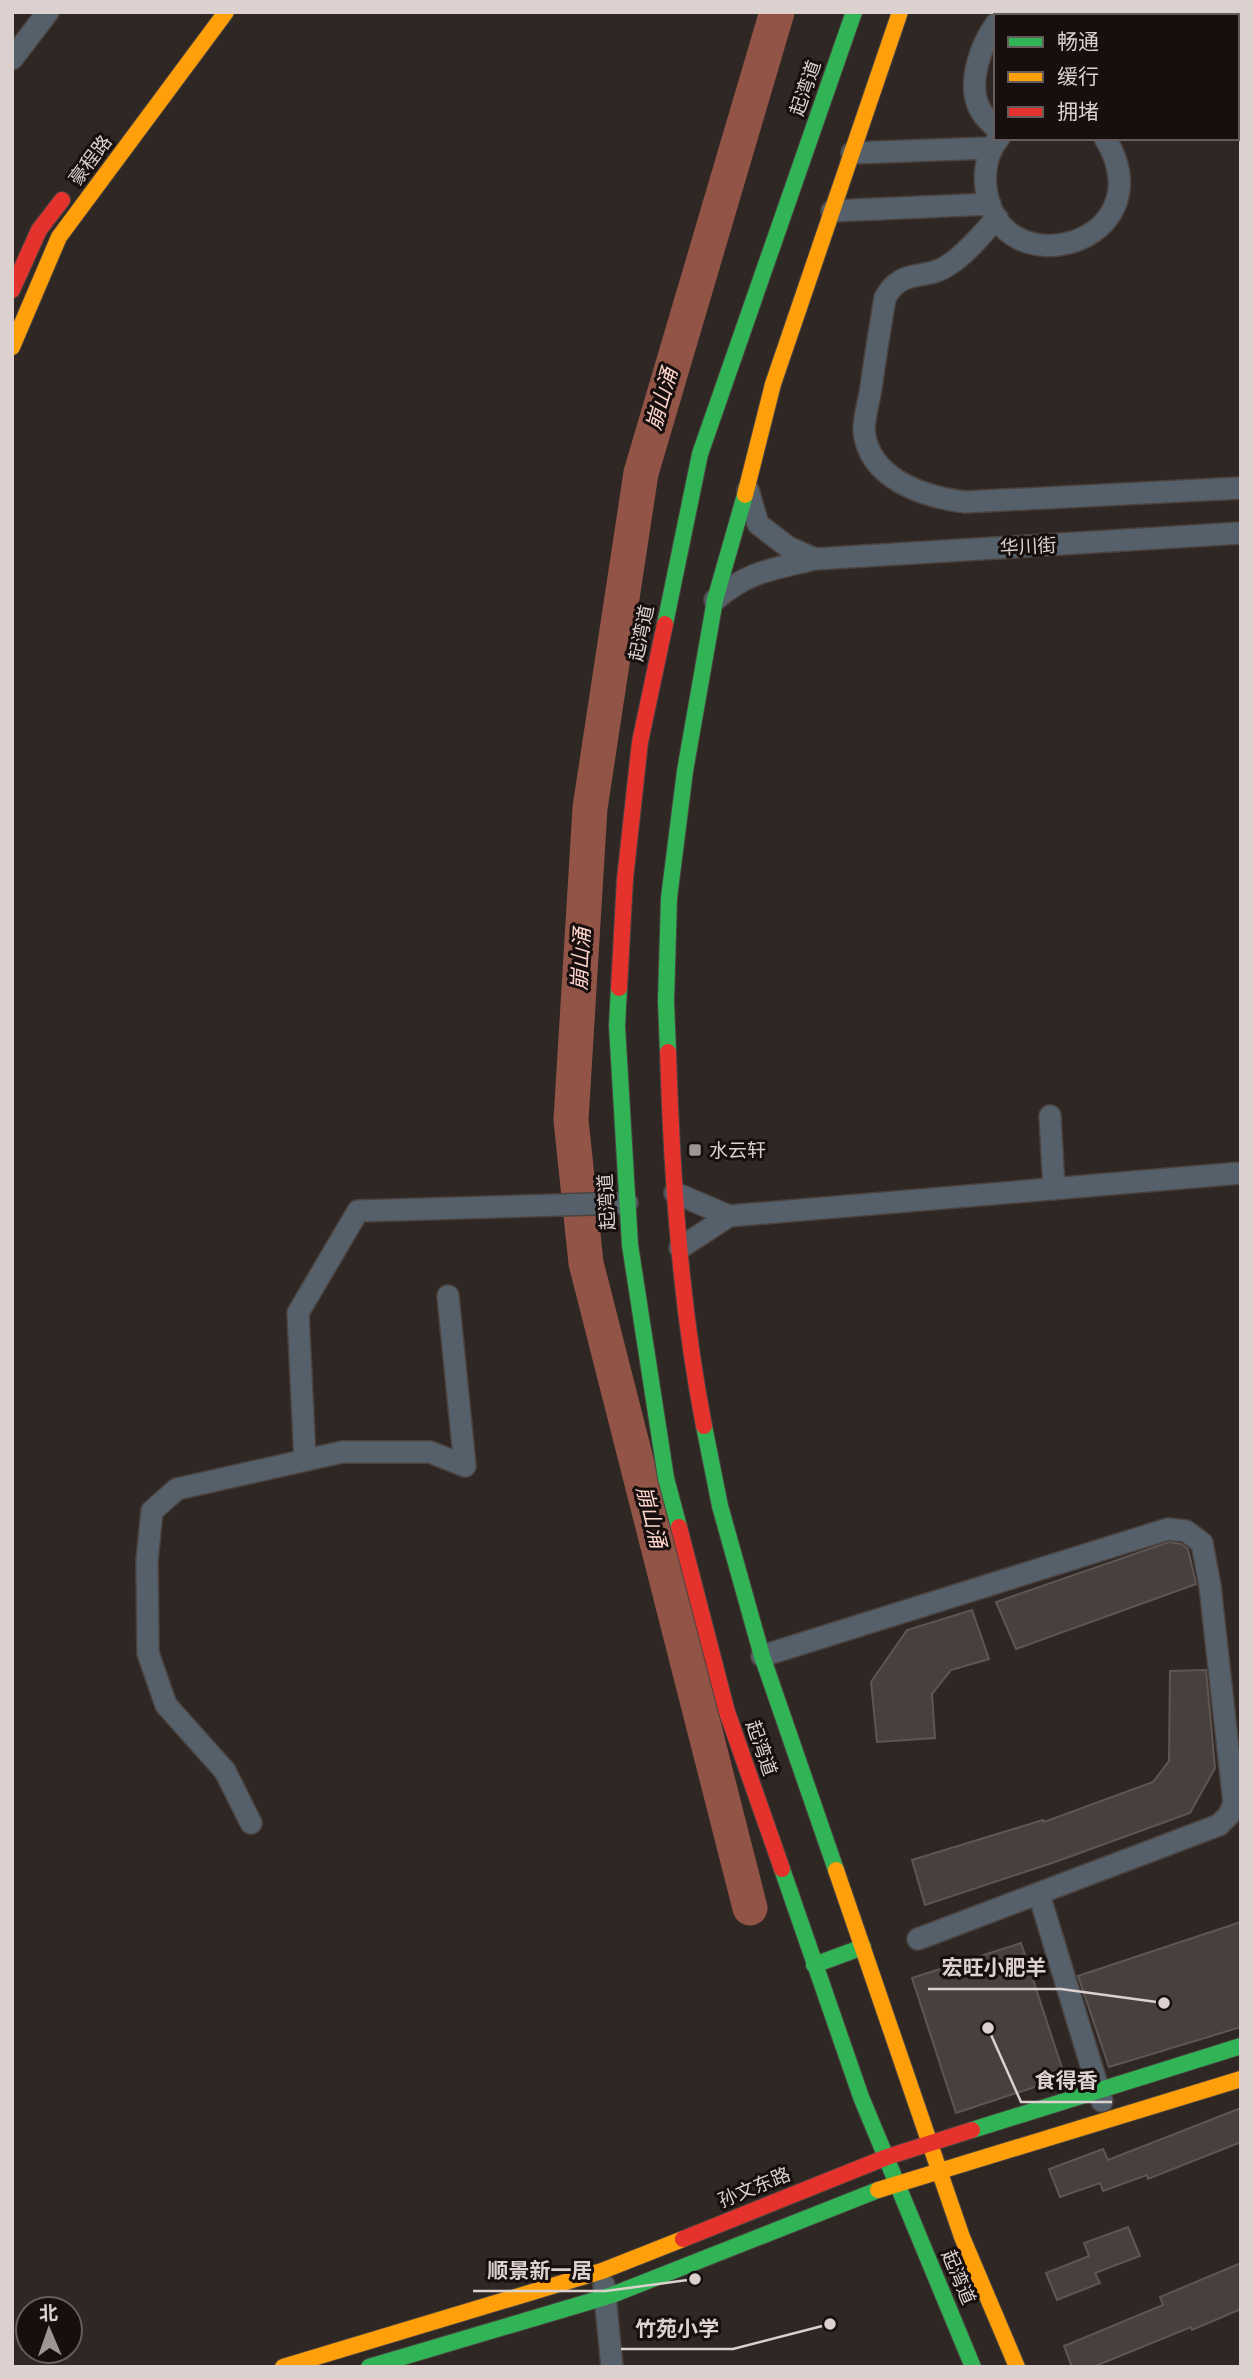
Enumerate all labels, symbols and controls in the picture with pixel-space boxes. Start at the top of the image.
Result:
legend [994,14,1239,140]
text: 畅通 [1057,30,1099,53]
street label: 起湾道 [786,58,825,119]
text: 缓行 [1057,65,1099,88]
text: 拥堵 [1057,100,1099,123]
street label: 豪程路 [65,131,116,189]
water label: 崩山涌 [642,363,682,432]
street label: 华川街 [999,535,1057,558]
street label: 起湾道 [625,603,658,663]
water label: 崩山涌 [567,925,594,991]
place label: 水云轩 [709,1140,766,1161]
marker: 水云轩 [687,1142,703,1158]
street label: 起湾道 [595,1173,618,1231]
water label: 崩山涌 [633,1484,671,1552]
street label: 起湾道 [742,1718,781,1779]
callout: 宏旺小肥羊 [928,1947,1061,1989]
text: 宏旺小肥羊 [942,1956,1047,1979]
callout: 食得香 [1021,2060,1112,2102]
text: 食得香 [1035,2069,1098,2092]
street label: 孙文东路 [715,2163,793,2211]
street label: 起湾道 [938,2247,979,2308]
callout: 顺景新一居 [473,2249,606,2291]
text: 顺景新一居 [488,2259,593,2282]
north arrow [14,2295,84,2365]
text: 北 [39,2303,58,2324]
callout: 竹苑小学 [621,2307,733,2349]
text: 竹苑小学 [635,2317,719,2340]

